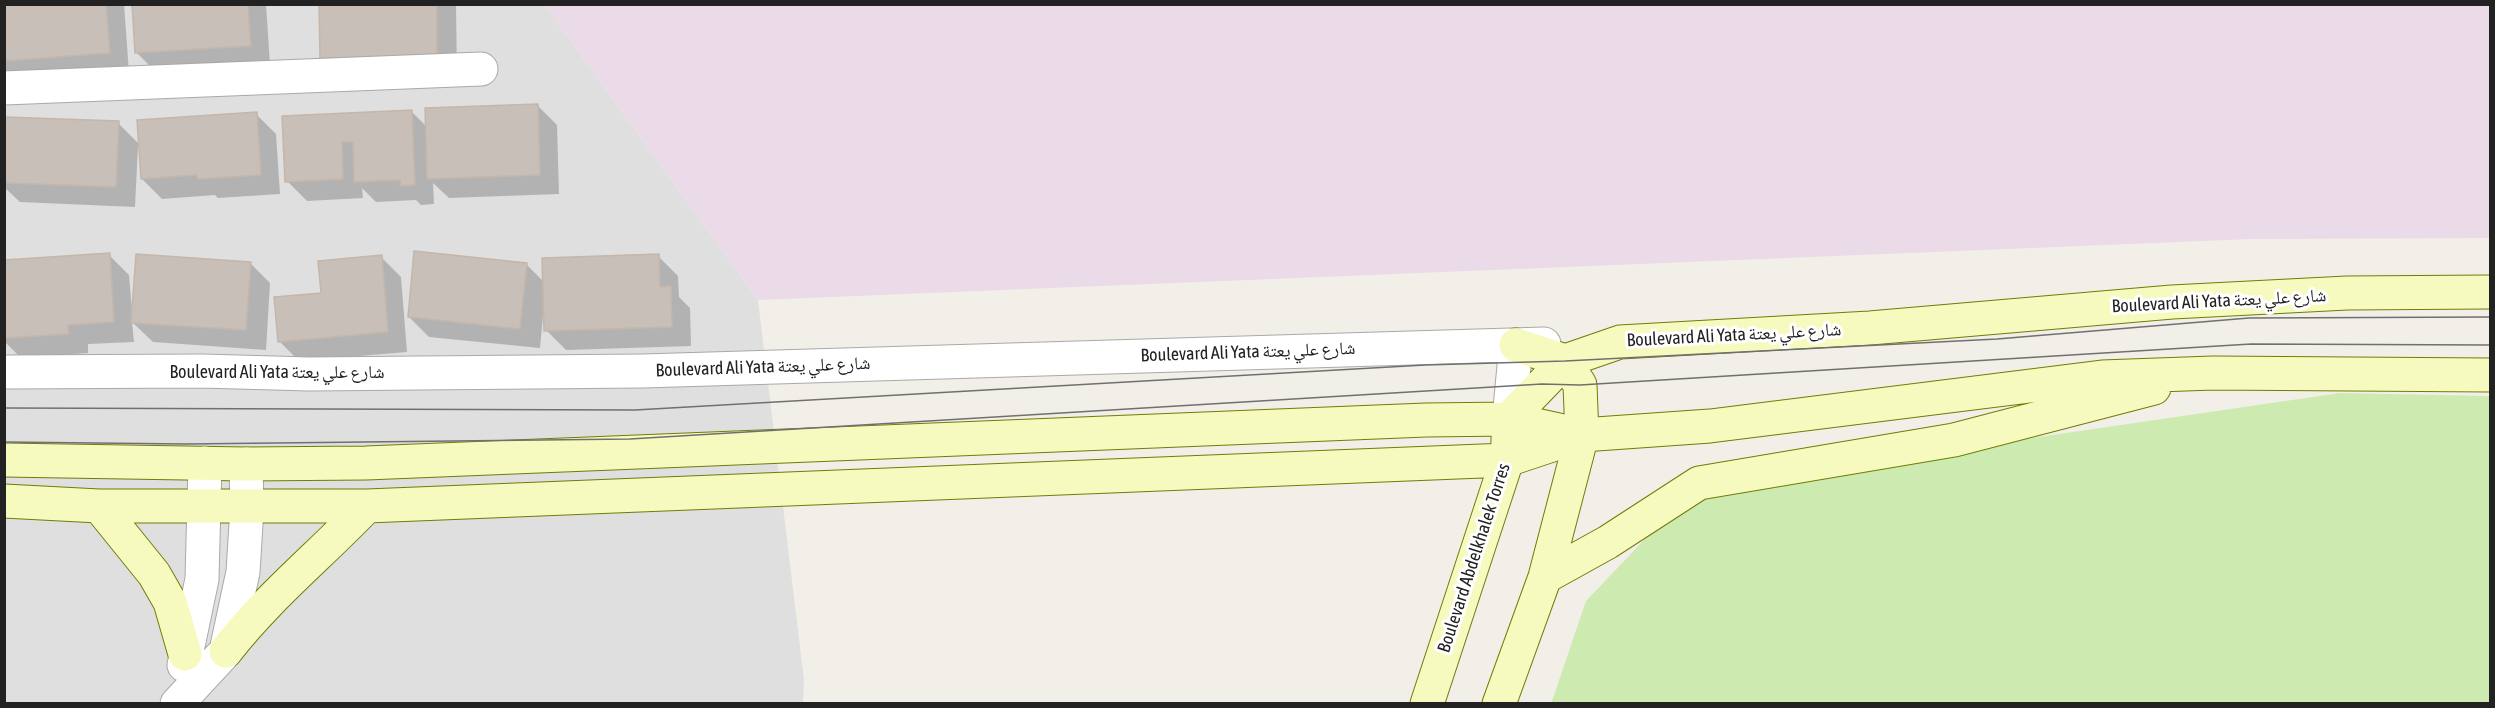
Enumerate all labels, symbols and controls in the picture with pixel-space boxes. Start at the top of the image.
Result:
street label: Boulevard Ali Yata شارع علي يعتة [2111,285,2327,317]
street label: Boulevard Ali Yata شارع علي يعتة [1626,319,1842,351]
street label: Boulevard Ali Yata شارع علي يعتة [1140,337,1356,367]
street label: Boulevard Ali Yata شارع علي يعتة [655,352,871,382]
street label: Boulevard Ali Yata شارع علي يعتة [170,361,384,383]
street label: Boulevard Abdelkhalek Torres [1433,461,1515,655]

